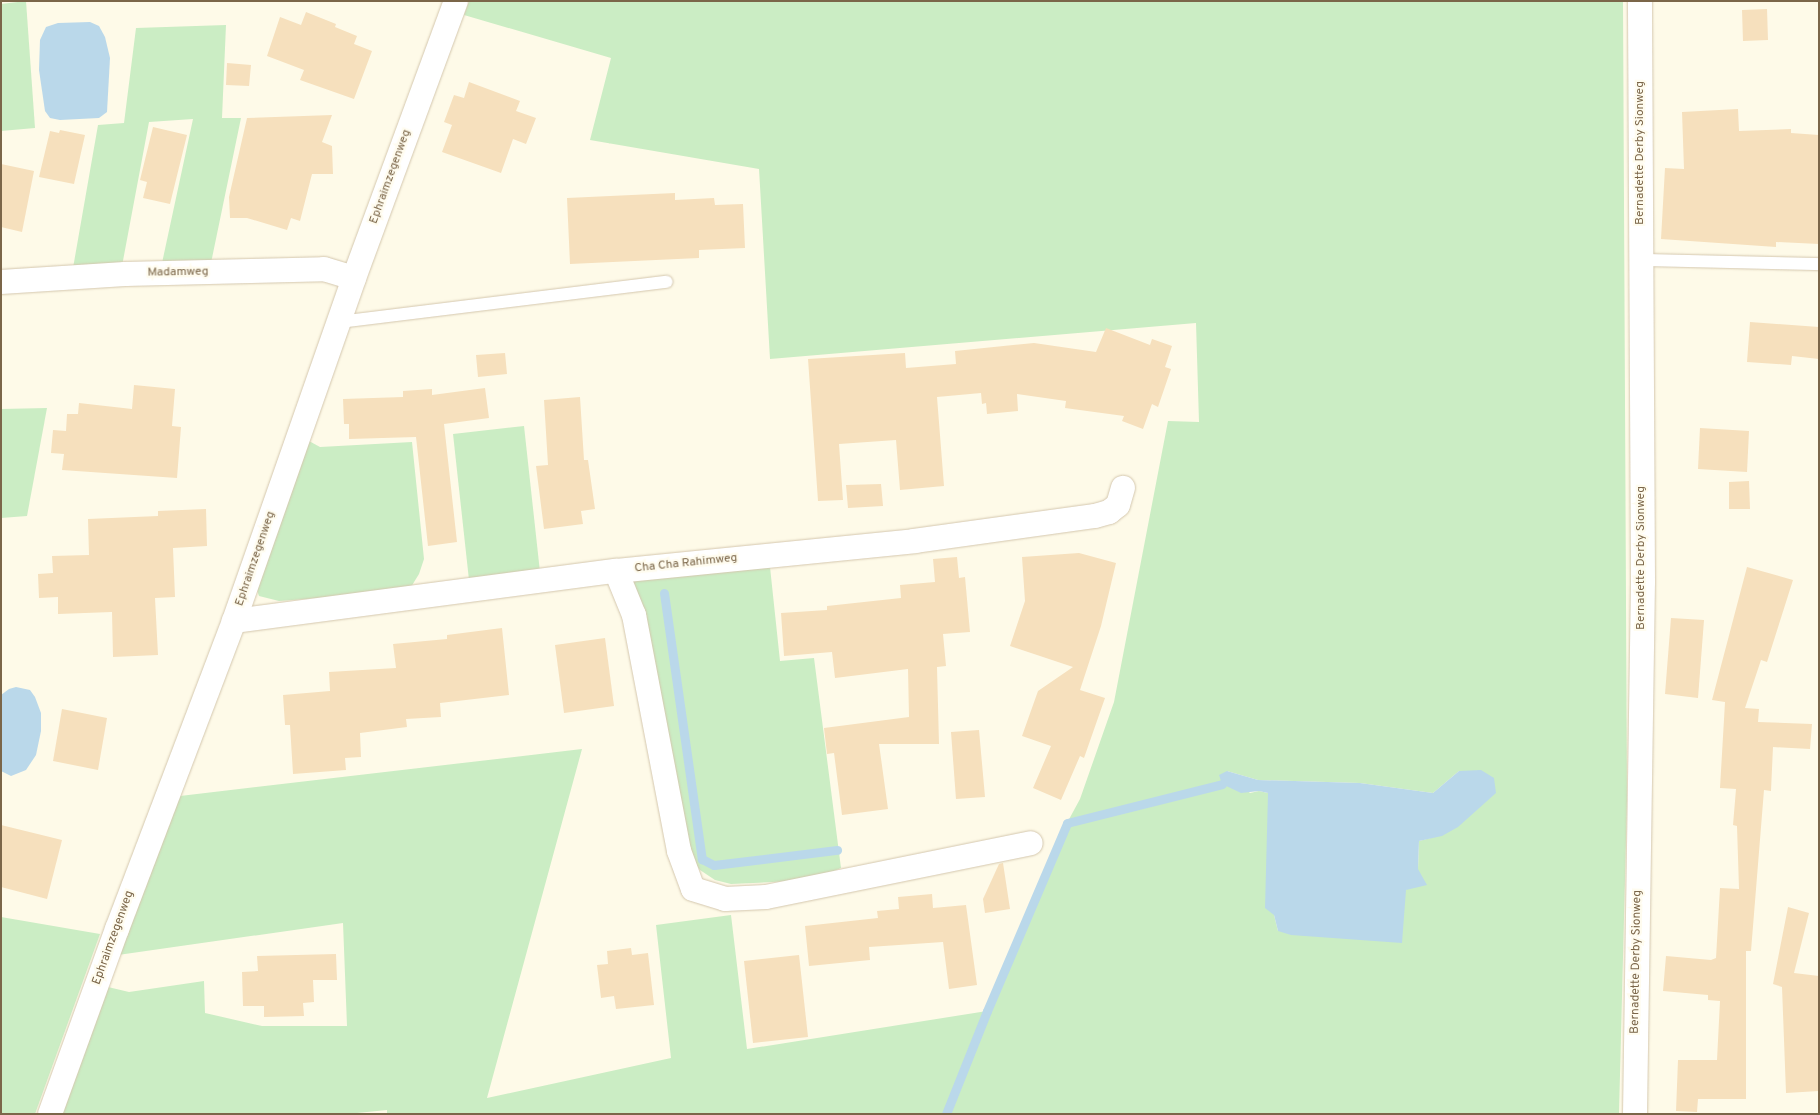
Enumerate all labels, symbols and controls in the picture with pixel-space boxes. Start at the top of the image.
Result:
street label: Bernadette Derby Sionweg [1634,81,1648,225]
street label: Ephraimzegenweg [367,128,415,226]
street label: Madamweg [147,265,209,281]
street label: Bernadette Derby Sionweg [1635,486,1649,630]
street label: Ephraimzegenweg [233,510,279,608]
street label: Cha Cha Rahimweg [634,551,738,577]
street label: Ephraimzegenweg [90,889,138,987]
street label: Bernadette Derby Sionweg [1629,890,1645,1034]

